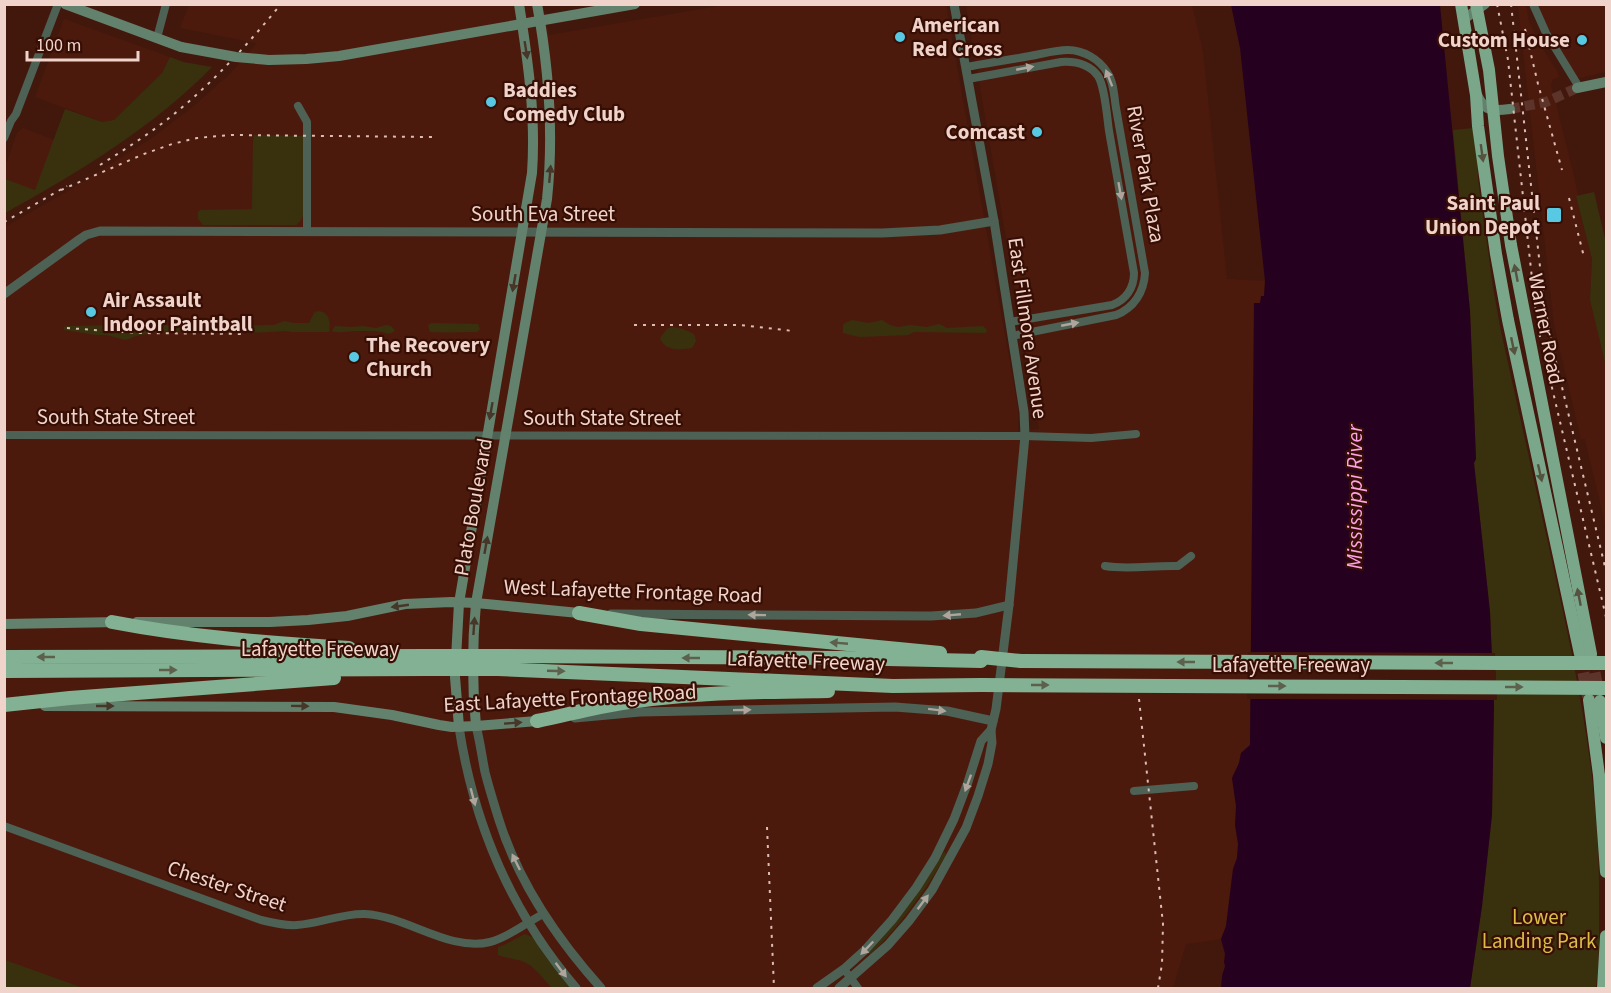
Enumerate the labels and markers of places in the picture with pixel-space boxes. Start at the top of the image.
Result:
place label: American Red Cross [911,10,1002,64]
place label: Custom House [1438,25,1570,55]
marker: American Red Cross [893,30,907,44]
marker: Custom House [1575,33,1589,47]
place label: Baddies Comedy Club [503,75,625,129]
marker: Baddies Comedy Club [484,95,498,109]
place label: Comcast [946,117,1025,147]
marker: Comcast [1030,125,1044,139]
place label: Saint Paul Union Depot [1425,188,1540,242]
marker: Saint Paul Union Depot [1545,206,1563,224]
place label: Air Assault Indoor Paintball [102,285,253,339]
marker: Air Assault Indoor Paintball [84,305,98,319]
place label: The Recovery Church [366,330,490,384]
marker: The Recovery Church [347,350,361,364]

